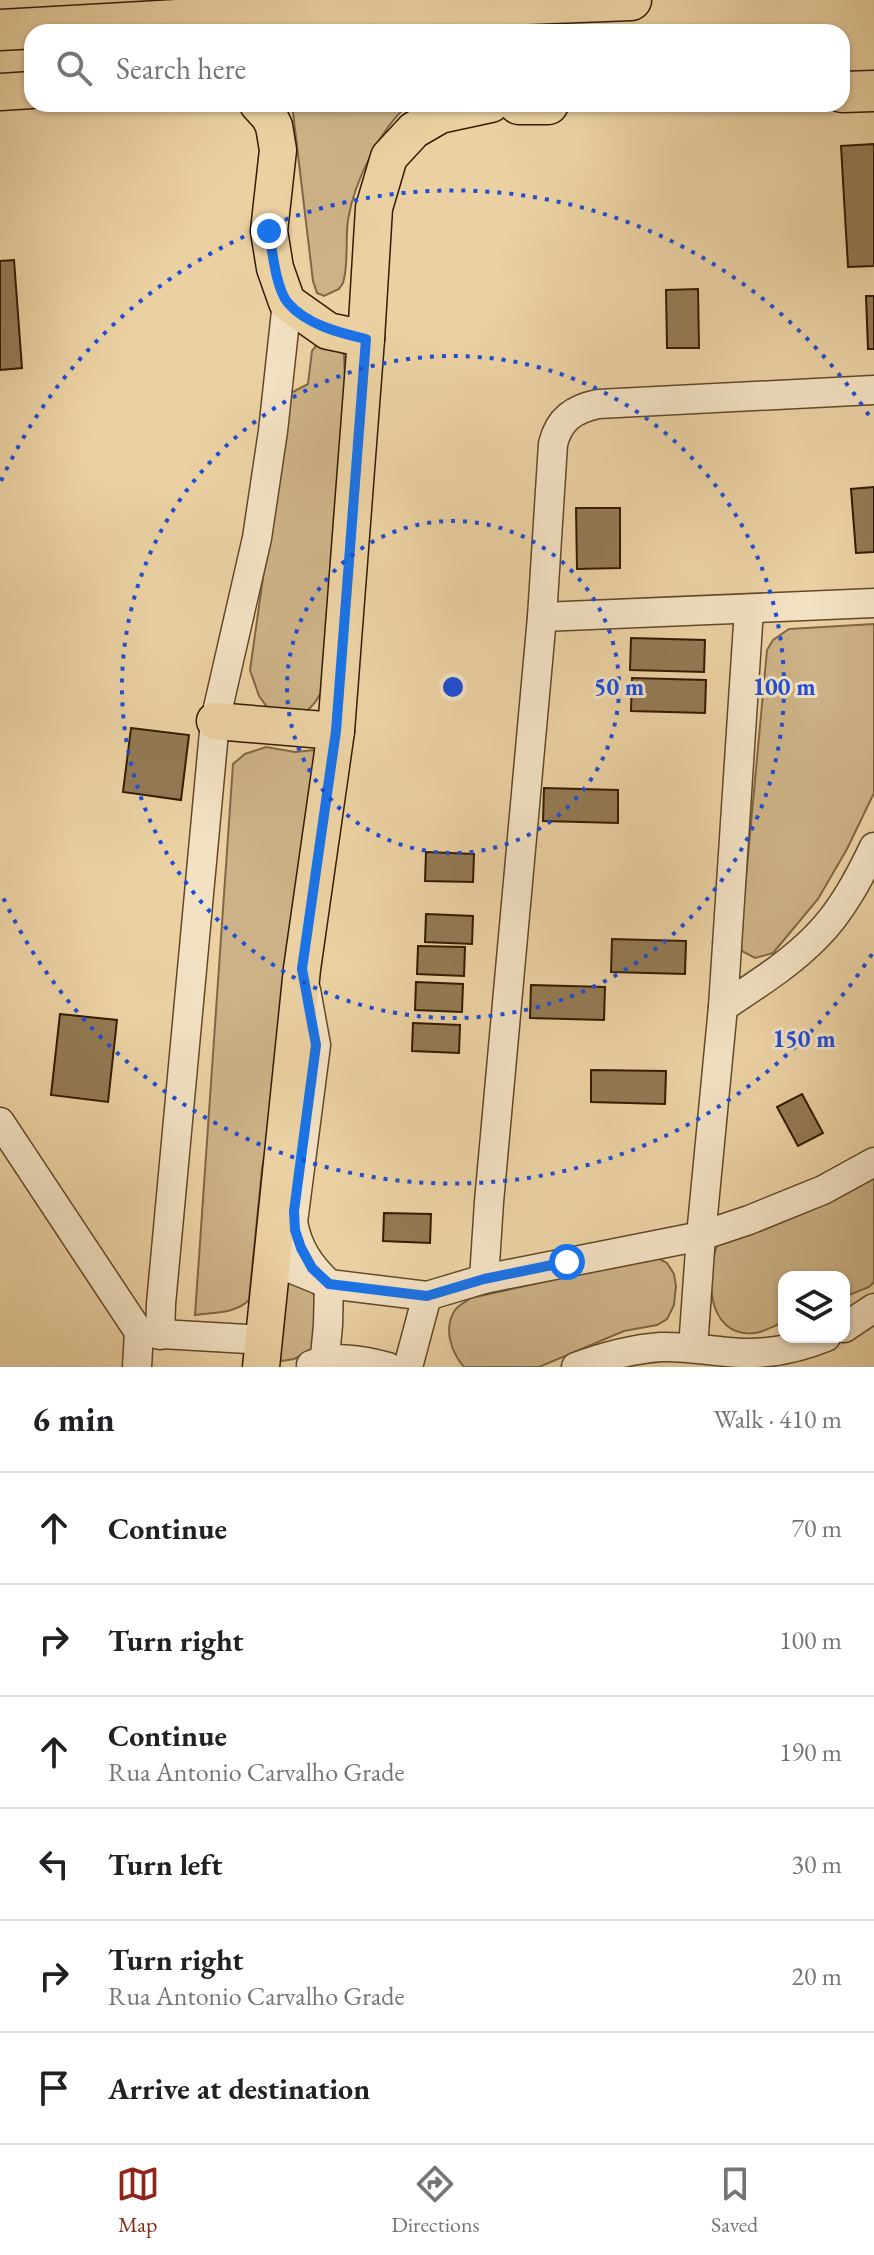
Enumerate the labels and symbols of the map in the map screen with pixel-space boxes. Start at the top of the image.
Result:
route end [251,213,287,249]
text: 50 m [594,671,644,702]
text: 100 m [752,671,816,702]
centre of rings [439,673,467,701]
text: 150 m [772,1023,836,1054]
route start [549,1244,585,1280]

